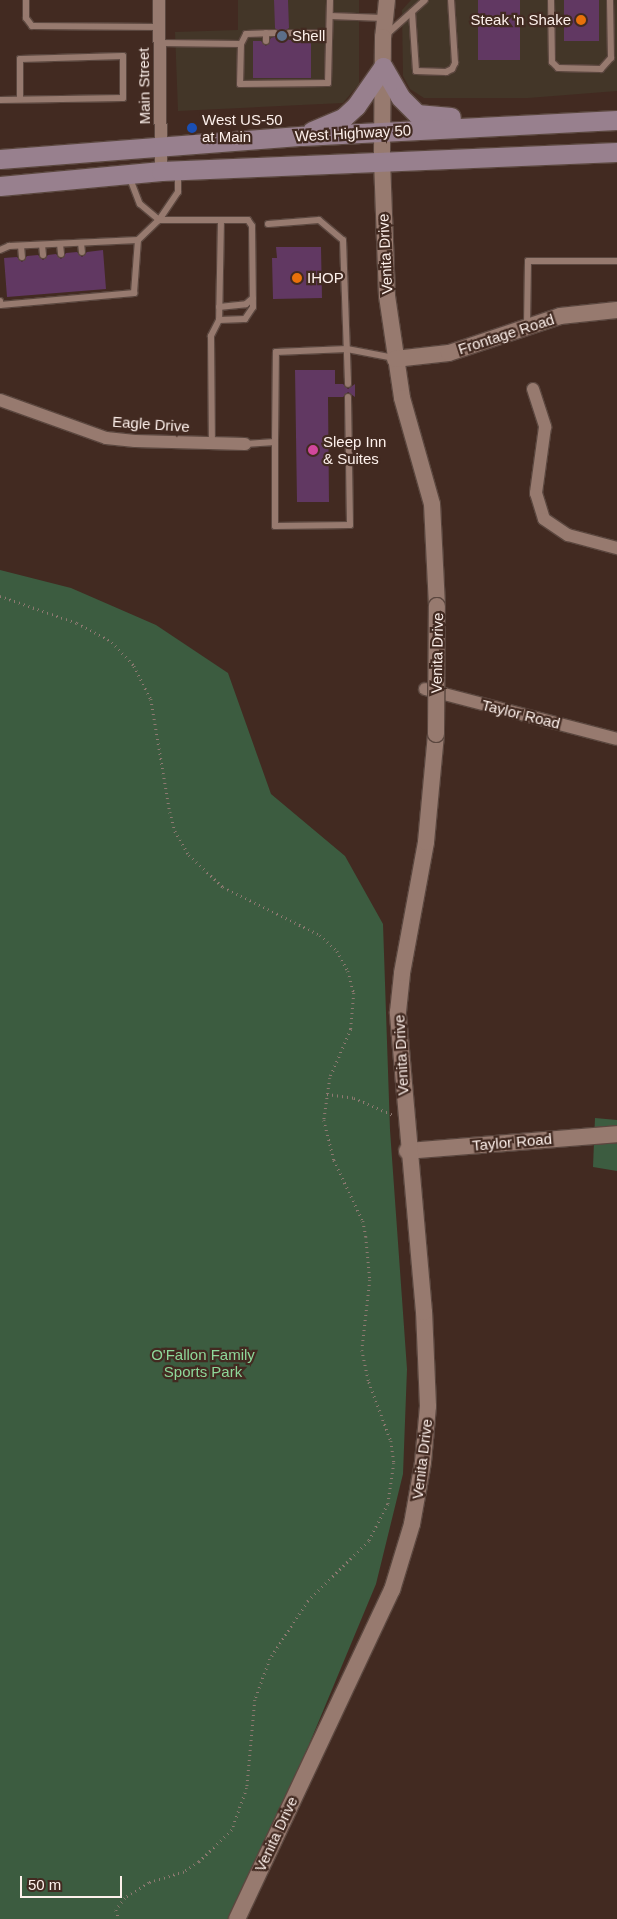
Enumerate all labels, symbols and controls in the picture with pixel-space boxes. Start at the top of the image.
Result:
place label: Steak 'n Shake [471,11,571,29]
marker: Steak 'n Shake [575,14,587,26]
place label: Shell [292,27,325,45]
marker: Shell [276,30,288,42]
street label: Main Street [134,47,154,125]
place label: West US-50 at Main [202,110,283,145]
street label: West Highway 50 [294,121,412,145]
marker: West US-50 at Main [186,122,198,134]
street label: Venita Drive [374,213,396,295]
place label: IHOP [307,269,344,287]
marker: IHOP [291,272,303,284]
street label: Frontage Road [456,310,556,358]
street label: Eagle Drive [112,412,190,436]
place label: Sleep Inn & Suites [323,432,386,467]
marker: Sleep Inn & Suites [307,444,319,456]
street label: Venita Drive [427,612,447,694]
street label: Taylor Road [480,696,562,732]
street label: Venita Drive [390,1014,412,1096]
street label: Taylor Road [471,1130,553,1154]
park label: O'Fallon Family Sports Park [151,1345,255,1380]
street label: Venita Drive [408,1418,436,1500]
street label: Venita Drive [251,1794,301,1874]
scale bar [22,1866,125,1898]
text: 50 m [28,1876,61,1893]

